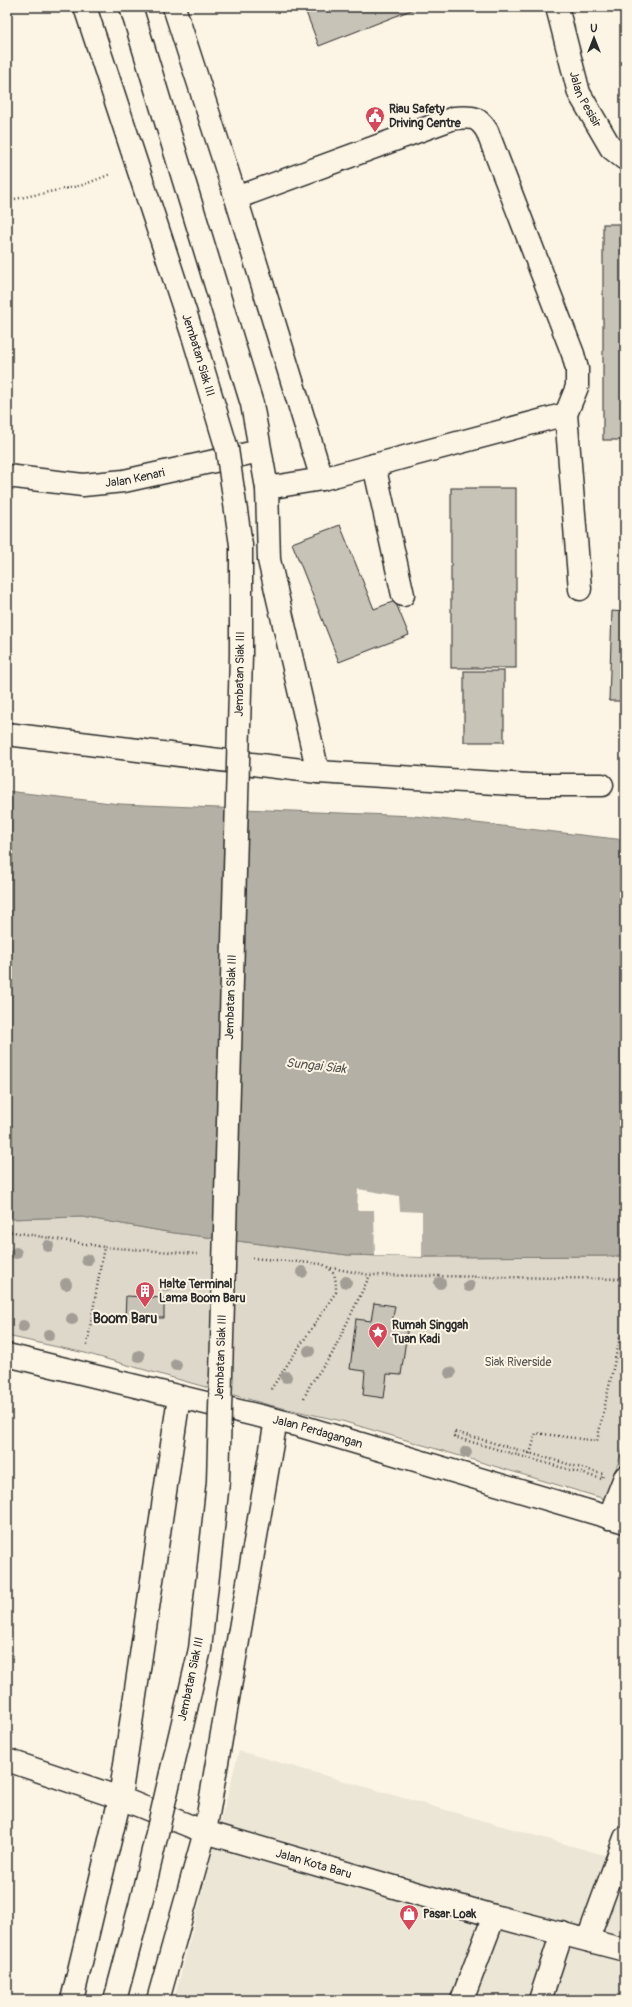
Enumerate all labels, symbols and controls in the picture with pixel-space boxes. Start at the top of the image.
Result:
north arrow [574,18,614,58]
text: U [590,22,598,35]
street label: Jalan Pesisir [566,70,605,131]
place label: Riau Safety Driving Centre [389,102,462,131]
public building icon: Riau Safety Driving Centre [364,105,386,133]
street label: Jembatan Siak III [179,312,218,398]
street label: Jalan Kenari [104,465,166,490]
street label: Jembatan Siak III [232,631,248,717]
street label: Jembatan Siak III [222,954,240,1040]
water label: Sungai Siak [285,1055,349,1077]
place label: Halte Terminal Lama Boom Baru [159,1277,245,1306]
building icon: Halte Terminal Lama Boom Baru [134,1280,156,1308]
district label: Boom Baru [93,1310,157,1327]
street label: Jembatan Siak III [212,1314,230,1400]
place label: Rumah Singgah Tuan Kadi [391,1318,469,1347]
place icon: Rumah Singgah Tuan Kadi [367,1321,389,1349]
park label: Siak Riverside [485,1355,551,1370]
street label: Jalan Perdagangan [271,1412,365,1452]
street label: Jembatan Siak III [175,1636,207,1722]
street label: Jalan Kota Baru [274,1845,353,1882]
shop icon: Pasar Loak [398,1903,420,1931]
place label: Pasar Loak [423,1907,477,1922]

